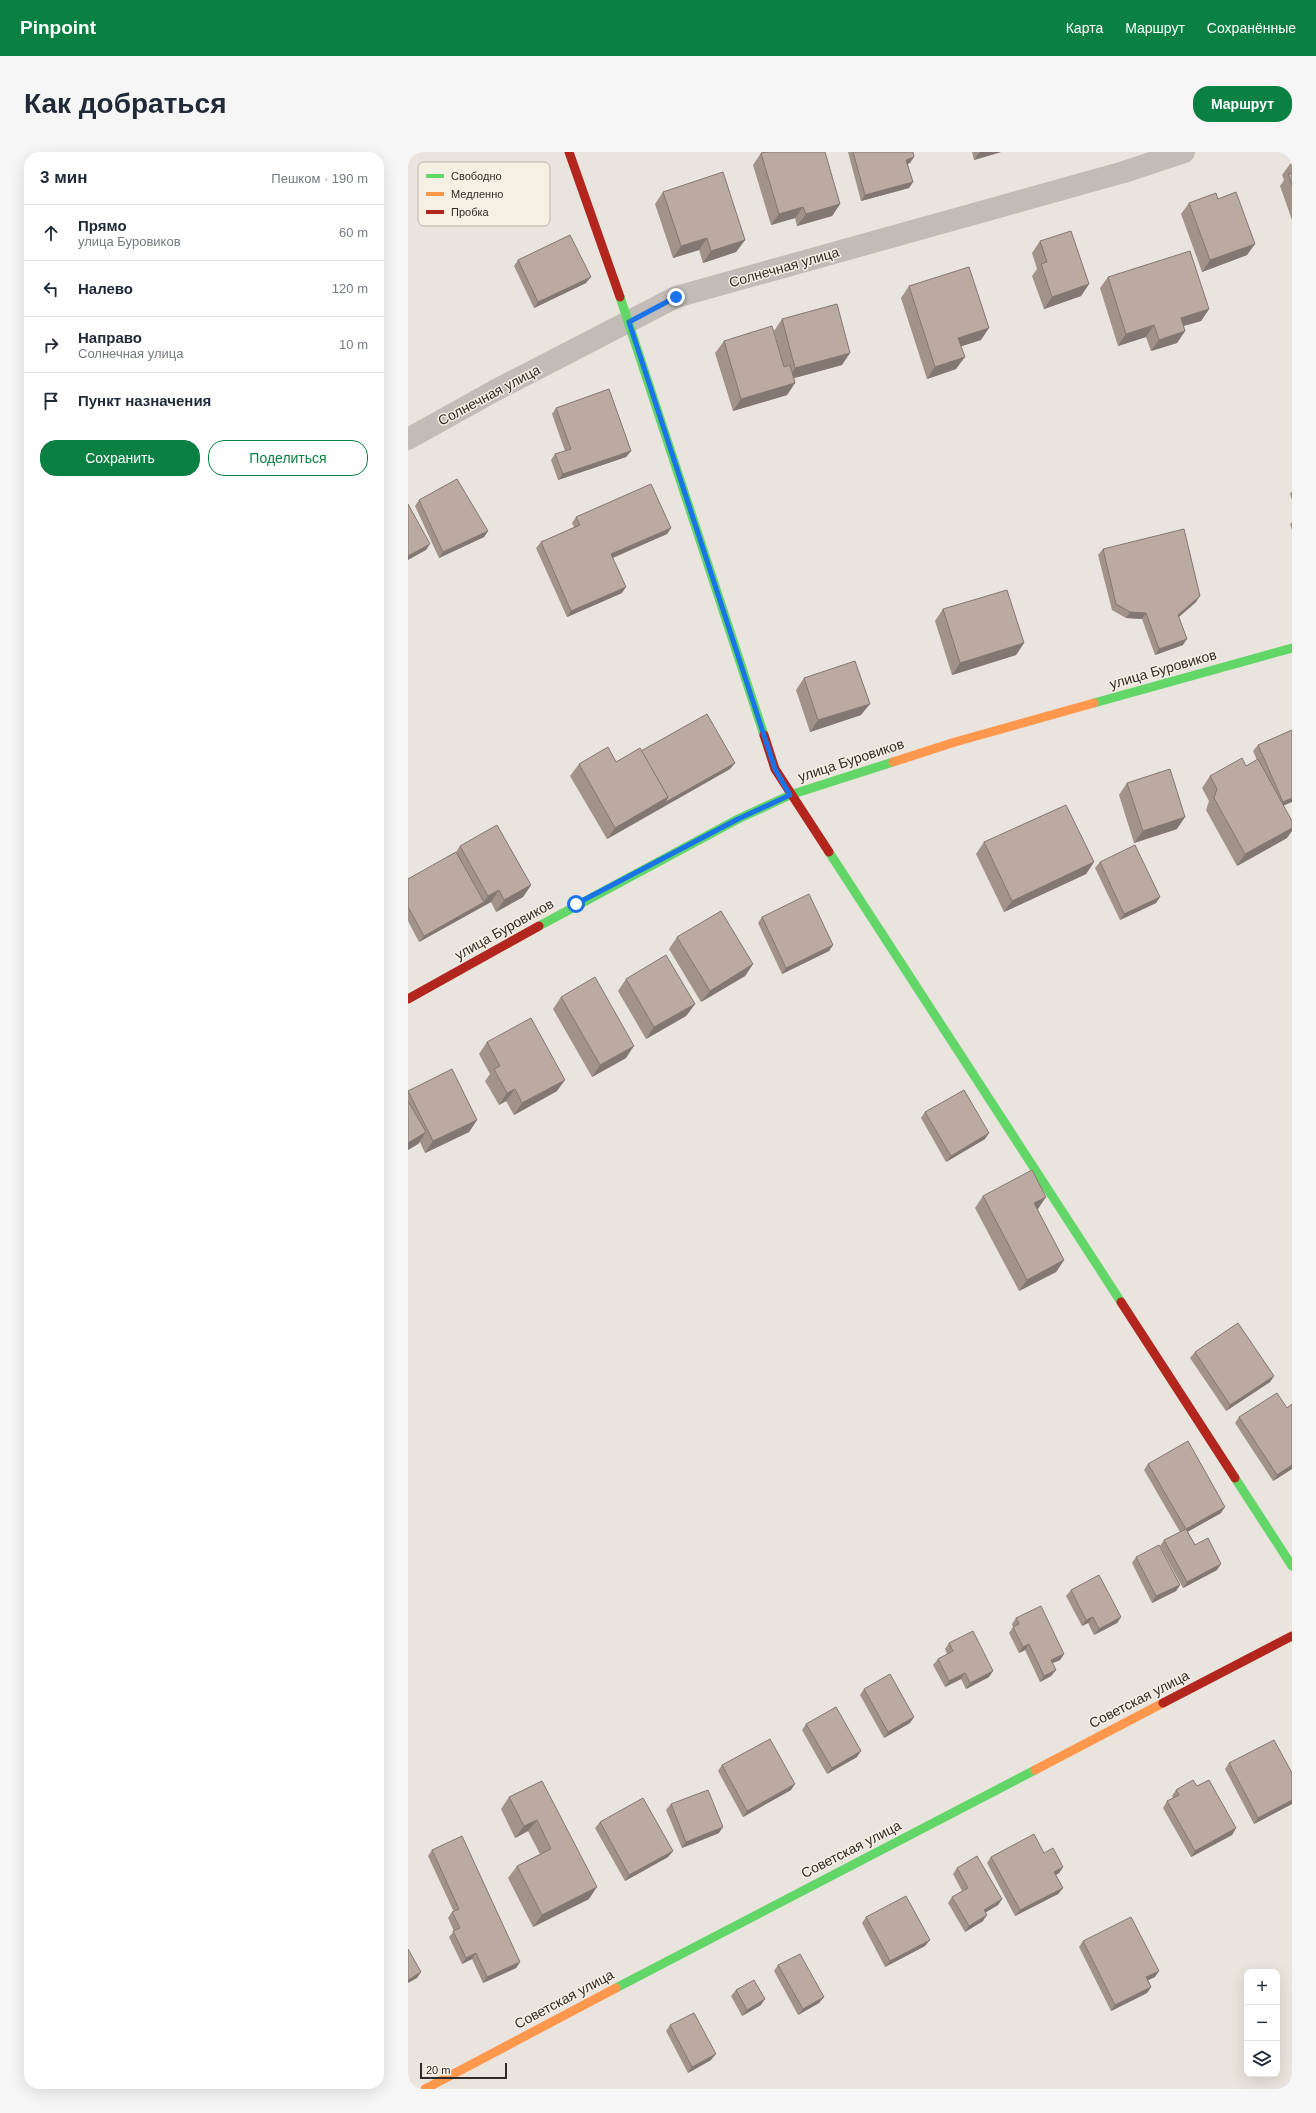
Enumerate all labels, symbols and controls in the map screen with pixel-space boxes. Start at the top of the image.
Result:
text: Pinpoint [20,17,96,38]
text: Карта [1066,20,1103,36]
text: Маршрут [1125,20,1185,36]
text: Сохранённые [1207,20,1296,36]
button: Маршрут [1193,86,1292,122]
text: Как добраться [24,88,226,119]
legend [418,162,550,226]
text: 3 мин [40,168,87,187]
text: Свободно [451,170,502,182]
text: Пешком · 190 m [271,171,368,186]
text: Медленно [451,188,503,200]
text: Пробка [451,206,489,218]
text: Прямо [78,217,127,234]
icon: ahead [40,222,62,244]
text: 60 m [339,225,368,240]
text: улица Буровиков [78,234,181,249]
street label: Солнечная улица [727,244,841,290]
icon: left [40,278,62,300]
text: Налево [78,280,133,297]
text: 120 m [332,281,368,296]
route end [667,288,685,306]
text: Направо [78,329,142,346]
icon: right [40,334,62,356]
text: 10 m [339,337,368,352]
text: Солнечная улица [78,346,183,361]
street label: Солнечная улица [435,361,543,429]
icon: arrive [40,390,62,412]
text: Пункт назначения [78,392,211,409]
button: Сохранить [40,440,200,476]
button: Поделиться [208,440,368,476]
street label: улица Буровиков [1108,646,1218,692]
street label: улица Буровиков [796,735,906,785]
street label: улица Буровиков [452,895,556,963]
route start [567,895,585,913]
street label: Советская улица [1086,1667,1192,1731]
street label: Советская улица [798,1817,904,1881]
street label: Советская улица [512,1966,616,2032]
map controls [1244,1969,1280,2077]
button: + [1244,1969,1280,2005]
button: − [1244,2005,1280,2041]
button: layers [1244,2041,1280,2077]
scale bar [420,2061,507,2080]
text: 20 m [426,2064,450,2076]

